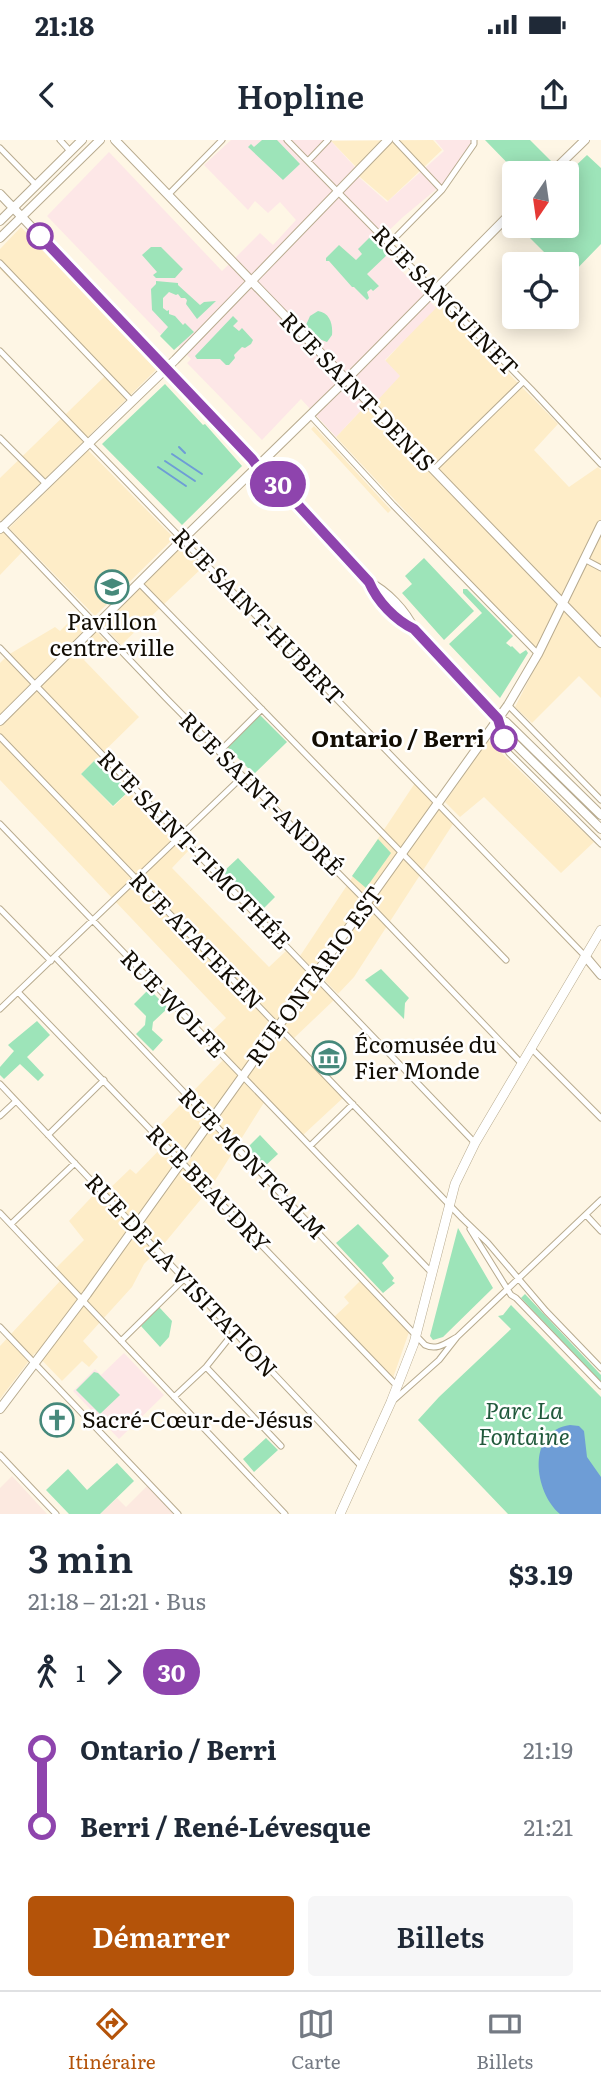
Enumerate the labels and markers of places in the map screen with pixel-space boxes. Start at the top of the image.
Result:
unlabelled marker [27,223,53,249]
school or university icon: Pavillon centre-ville [93,568,131,606]
place label: Pavillon centre-ville [49,603,175,663]
place label: Ontario / Berri [311,720,485,754]
marker: Ontario / Berri [491,726,517,752]
place label: Écomusée du Fier Monde [354,1026,497,1086]
museum icon: Écomusée du Fier Monde [310,1039,348,1077]
church icon: Sacré-Cœur-de-Jésus [38,1401,76,1439]
place label: Sacré-Cœur-de-Jésus [82,1401,313,1435]

